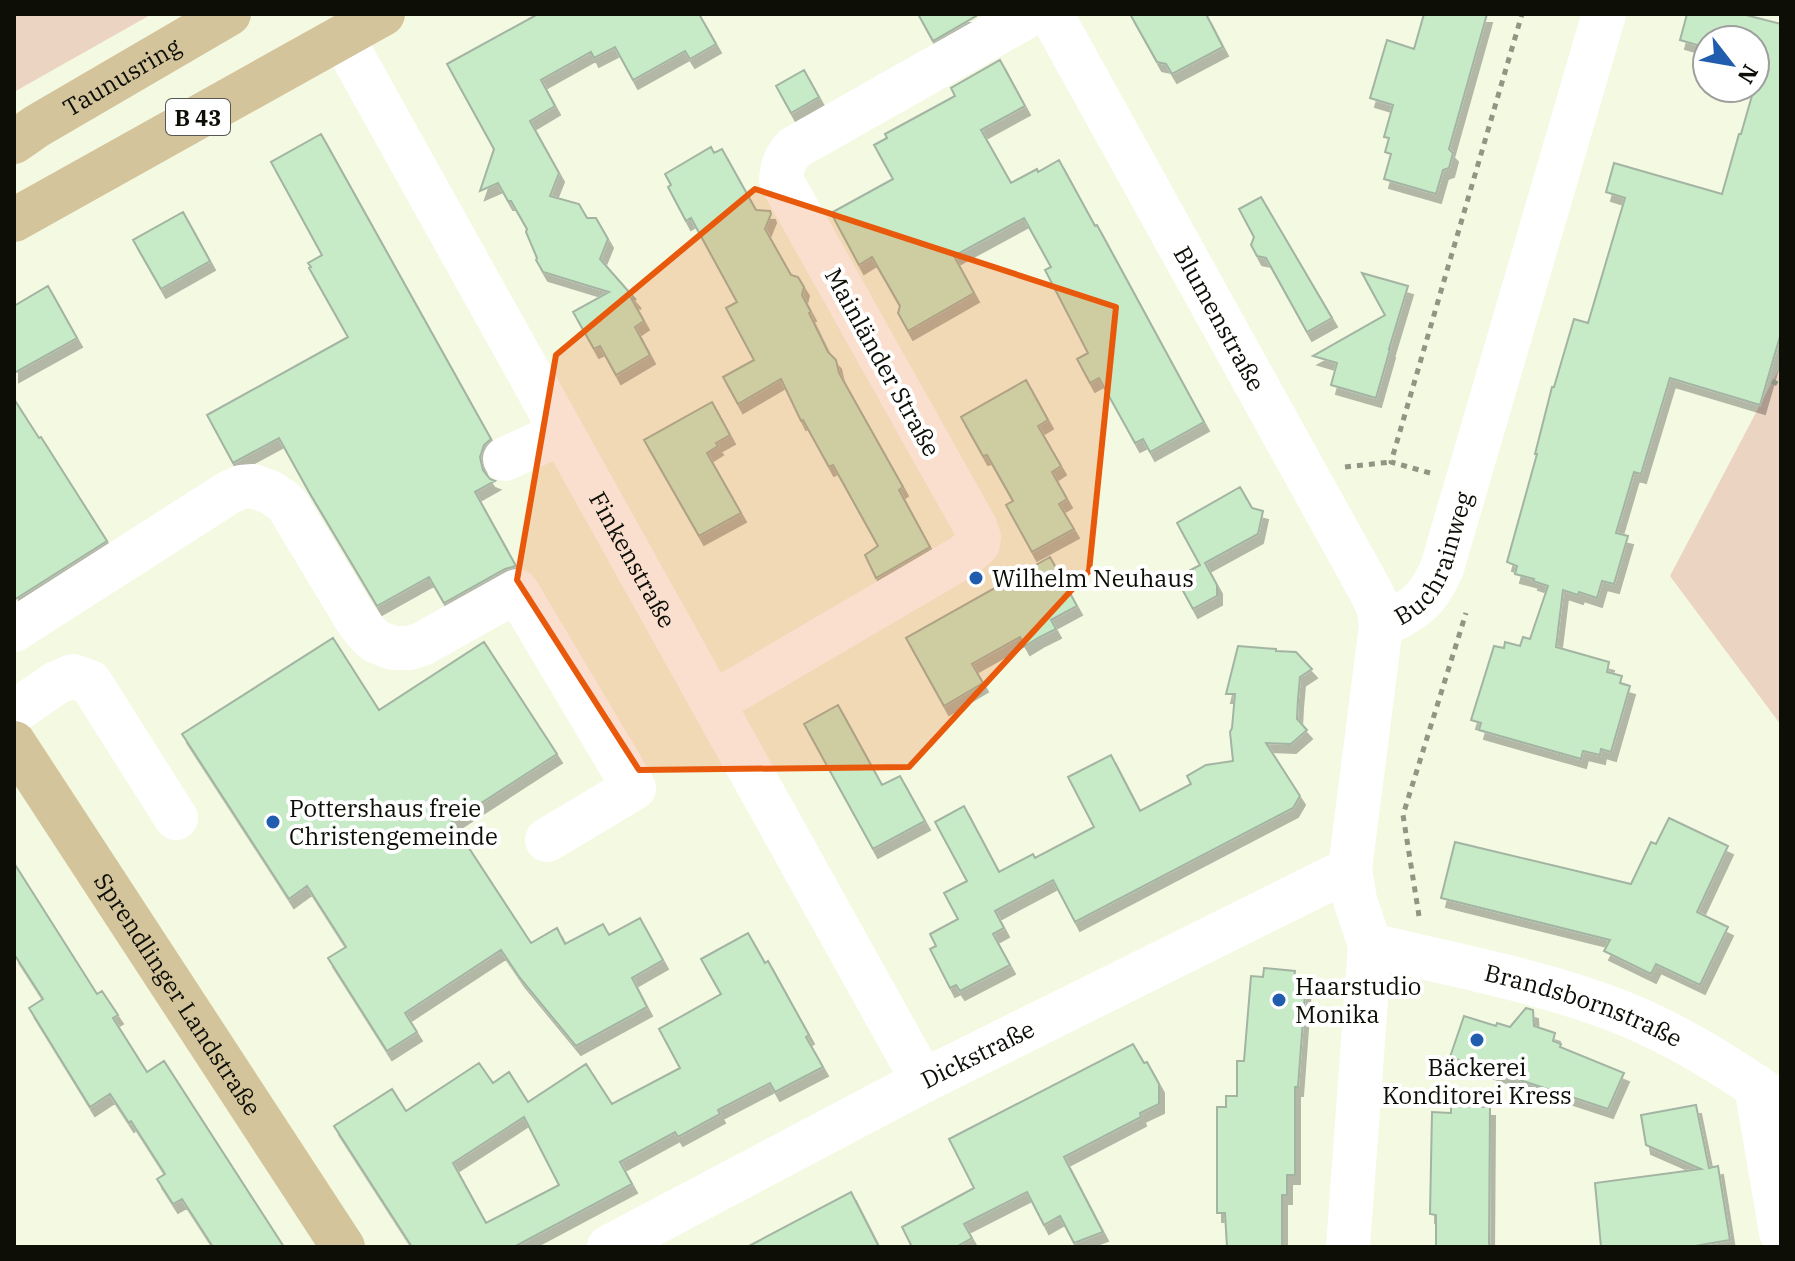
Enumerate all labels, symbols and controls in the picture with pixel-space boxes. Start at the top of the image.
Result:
north arrow [1691,24,1771,104]
street label: Taunusring [57,30,186,123]
text: N [1732,60,1765,89]
road number: B 43 [166,99,230,135]
street label: Blumenstraße [1167,240,1273,397]
street label: Mainländer Straße [818,262,948,462]
street label: Finkenstraße [582,486,684,633]
street label: Buchrainweg [1388,488,1480,632]
place label: Wilhelm Neuhaus [992,562,1194,594]
marker: Wilhelm Neuhaus [967,569,985,587]
place label: Pottershaus freie Christengemeinde [289,792,498,852]
marker: Pottershaus freie Christengemeinde [264,813,282,831]
street label: Sprendlinger Landstraße [87,867,269,1122]
street label: Brandsbornstraße [1481,956,1688,1054]
place label: Haarstudio Monika [1295,970,1421,1030]
marker: Haarstudio Monika [1270,991,1288,1009]
street label: Dickstraße [915,1012,1040,1096]
marker: Bäckerei Konditorei Kress [1468,1031,1486,1049]
place label: Bäckerei Konditorei Kress [1382,1051,1572,1111]

